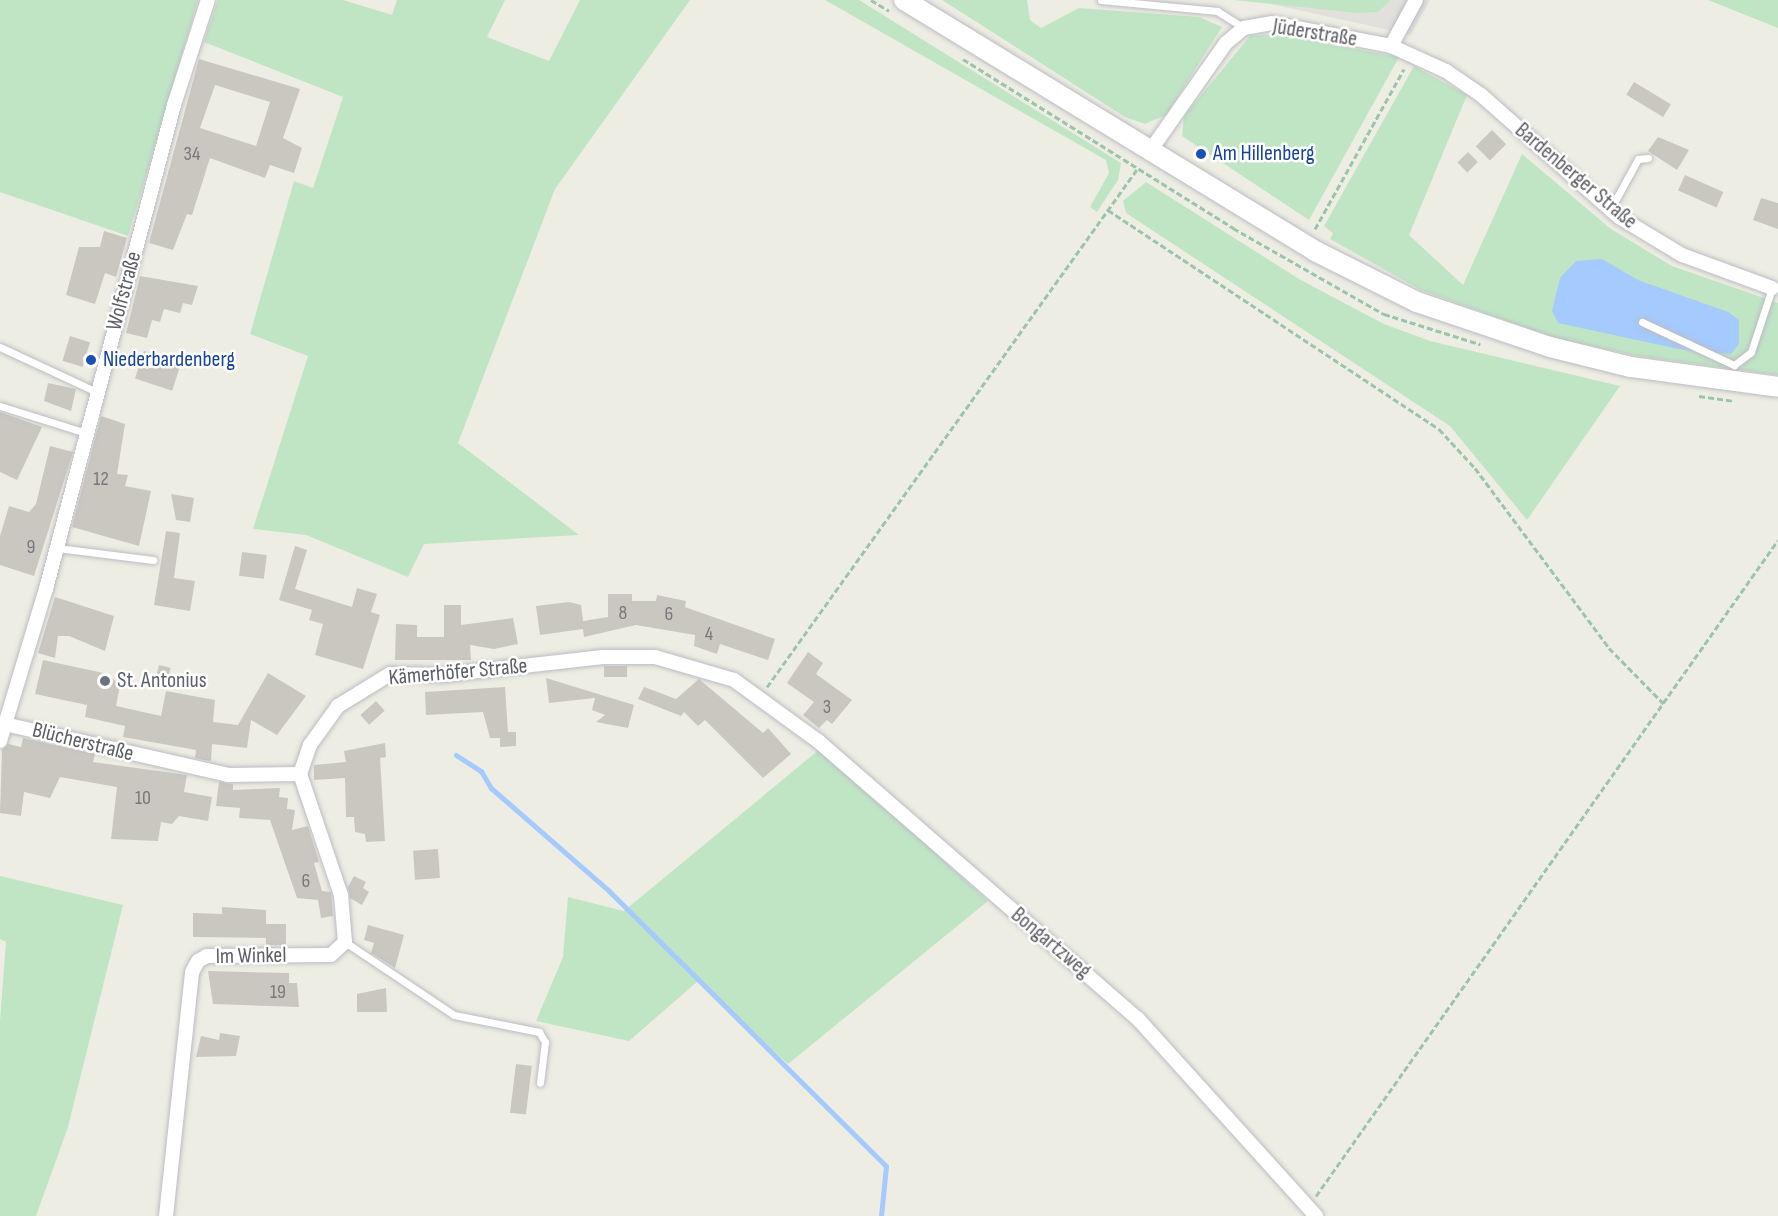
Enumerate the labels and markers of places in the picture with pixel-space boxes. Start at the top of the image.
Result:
place label: Am Hillenberg [1213,141,1315,167]
marker: Am Hillenberg [1194,147,1208,161]
place label: Niederbardenberg [103,347,235,373]
marker: Niederbardenberg [84,353,98,367]
place label: St. Antonius [117,668,207,694]
marker: St. Antonius [98,674,112,688]

